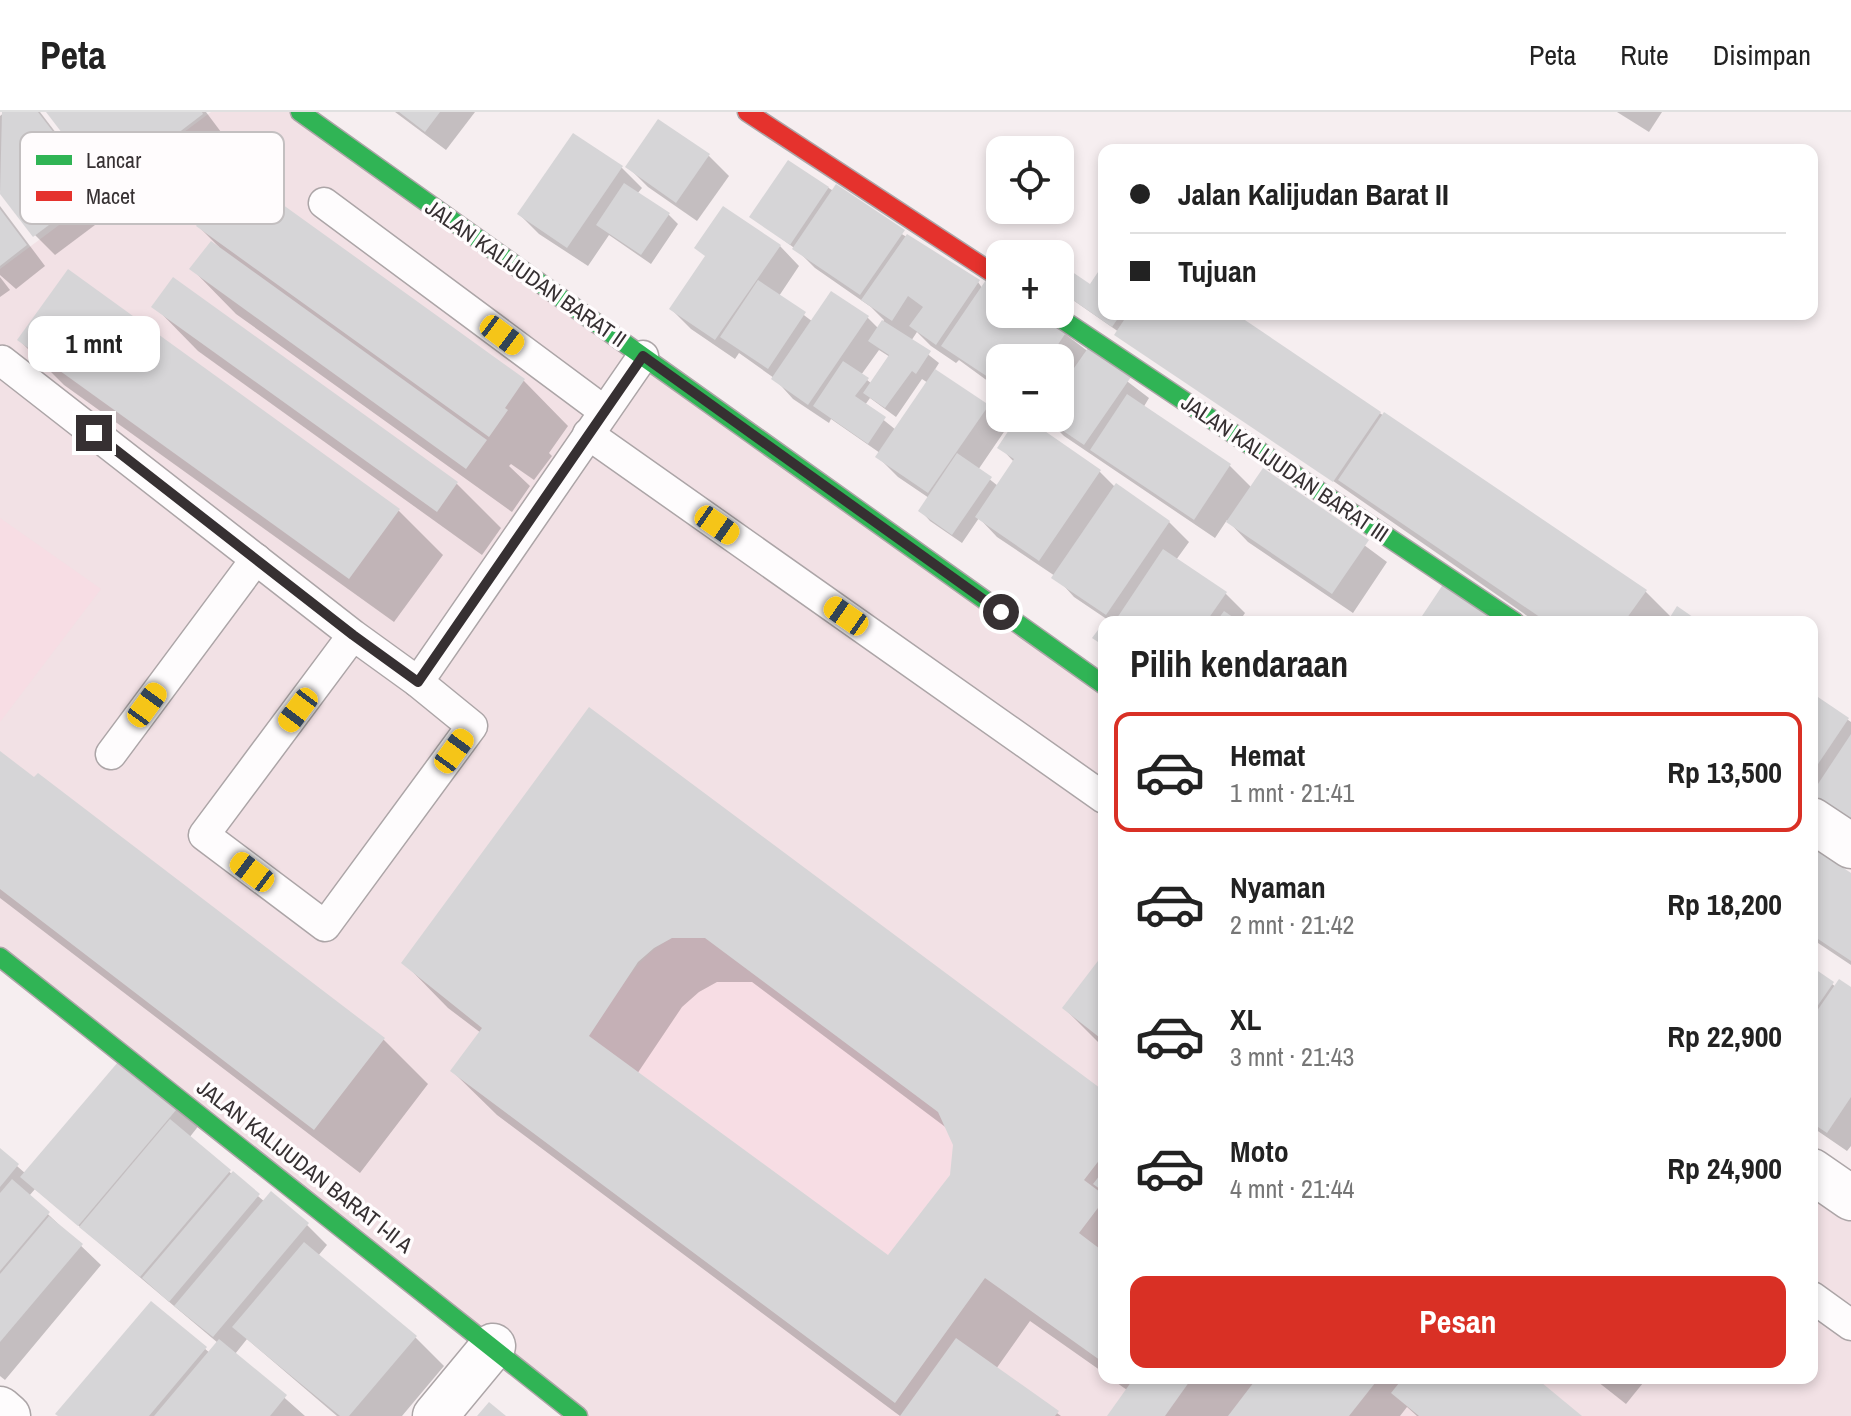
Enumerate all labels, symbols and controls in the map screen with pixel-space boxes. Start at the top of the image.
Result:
text: Peta [40,30,106,81]
text: Peta [1529,36,1576,74]
text: Rute [1620,36,1669,74]
text: Disimpan [1713,36,1811,74]
legend [20,132,284,224]
map controls [986,136,1074,432]
button: locate [986,136,1074,224]
text: Lancar [86,145,141,175]
text: Jalan Kalijudan Barat II [1178,174,1449,214]
text: Macet [86,181,135,211]
street label: JALAN KALIJUDAN BARAT II [420,192,632,354]
button: + [986,240,1074,328]
text: Tujuan [1178,251,1257,291]
car [476,311,528,359]
callout: 1 mnt [28,317,160,373]
text: 1 mnt [66,326,122,361]
button: − [986,344,1074,432]
street label: JALAN KALIJUDAN BARAT III [1175,387,1395,549]
route end [76,415,112,451]
car [690,501,744,549]
car [819,592,873,640]
route start [983,594,1019,630]
text: Pilih kendaraan [1130,640,1348,688]
car [123,679,171,731]
car [274,684,322,736]
car [430,725,478,777]
text: Hemat [1230,735,1305,775]
icon: car [1134,736,1206,808]
text: Rp 13,500 [1667,752,1782,792]
text: 1 mnt · 21:41 [1230,775,1354,810]
car [226,848,278,896]
text: Nyaman [1230,867,1326,907]
icon: car [1134,868,1206,940]
text: Rp 18,200 [1667,884,1782,924]
text: 2 mnt · 21:42 [1230,907,1354,942]
text: XL [1230,999,1261,1039]
icon: car [1134,1000,1206,1072]
text: Rp 22,900 [1667,1016,1782,1056]
text: 3 mnt · 21:43 [1230,1039,1354,1074]
street label: JALAN KALIJUDAN BARAT I-II A [191,1072,420,1260]
text: Moto [1230,1131,1289,1171]
icon: car [1134,1132,1206,1204]
text: Rp 24,900 [1667,1148,1782,1188]
text: 4 mnt · 21:44 [1230,1171,1354,1206]
button: Pesan [1130,1276,1786,1368]

